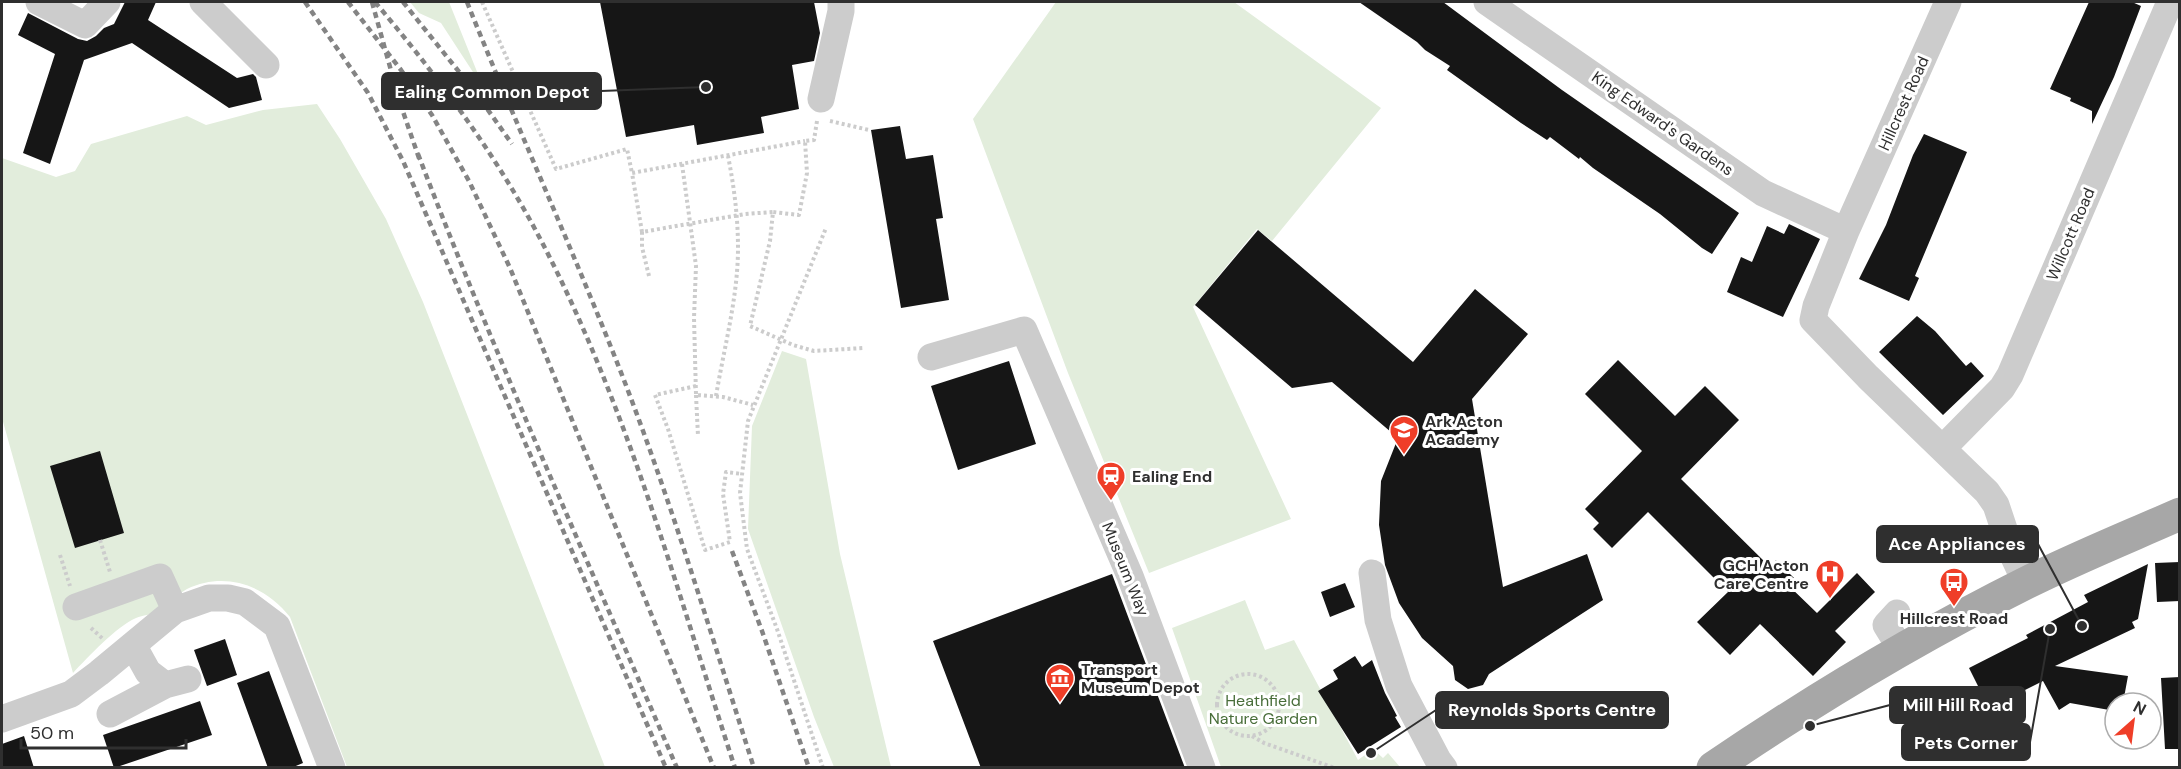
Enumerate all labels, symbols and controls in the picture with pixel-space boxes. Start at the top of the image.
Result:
street label: Hillcrest Road [1873,53,1934,154]
street label: King Edward's Gardens [1588,66,1738,180]
callout: Ealing Common Depot [382,73,601,109]
text: Ealing Common Depot [394,80,590,104]
street label: Willcott Road [2041,185,2099,284]
place label: Ark Acton Academy [1425,411,1503,450]
school or university icon: Ark Acton Academy [1388,414,1420,456]
station icon: Ealing End [1095,460,1127,502]
place label: Ealing End [1132,466,1212,487]
street label: Museum Way [1097,519,1154,619]
callout: Ace Appliances [1877,526,2038,562]
text: Ace Appliances [1888,532,2026,556]
place label: GCH Acton Care Centre [1714,555,1809,594]
hospital icon: GCH Acton Care Centre [1814,558,1846,600]
bus stop icon: Hillcrest Road [1938,566,1970,608]
place label: Hillcrest Road [1900,608,2008,629]
place label: Transport Museum Depot [1081,659,1200,698]
museum icon: Transport Museum Depot [1044,662,1076,704]
callout: Mill Hill Road [1890,687,2025,723]
park label: Heathfield Nature Garden [1209,690,1317,729]
north arrow [2103,691,2163,751]
callout: Reynolds Sports Centre [1436,692,1668,728]
text: Mill Hill Road [1903,693,2013,717]
text: N [2130,696,2150,720]
text: Reynolds Sports Centre [1448,698,1656,722]
scale bar [21,712,186,750]
text: 50 m [30,721,74,745]
callout: Pets Corner [1902,724,2030,760]
text: Pets Corner [1914,731,2018,755]

